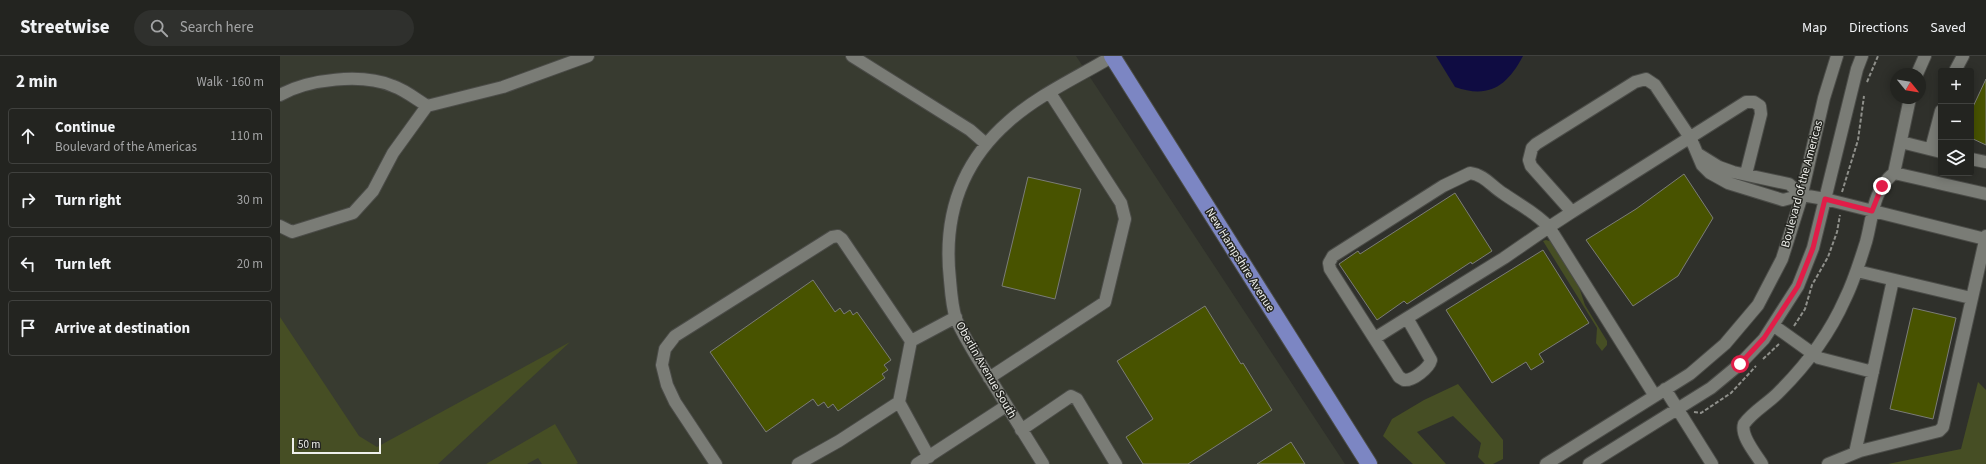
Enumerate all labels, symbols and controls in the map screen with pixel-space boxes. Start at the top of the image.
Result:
search box [134,10,414,46]
text: Streetwise [20,14,110,41]
icon: search [148,17,170,39]
text: Search here [180,17,254,38]
text: Map [1802,18,1827,38]
text: Directions [1849,18,1908,38]
text: Saved [1930,18,1966,38]
north arrow [1890,68,1926,104]
map controls [1938,68,1974,176]
button: + [1938,68,1974,104]
text: 2 min [16,70,57,94]
text: Walk · 160 m [196,73,264,91]
button: − [1938,104,1974,140]
text: Continue [55,117,115,138]
street label: Boulevard of the Americas [1777,119,1827,249]
icon: ahead [17,125,39,147]
text: 110 m [230,127,263,145]
text: Boulevard of the Americas [55,138,197,156]
button: layers [1938,140,1974,176]
route end [1873,177,1891,195]
icon: right [17,189,39,211]
text: Turn right [55,190,121,211]
text: 30 m [237,191,263,209]
street label: New Hampshire Avenue [1201,205,1279,315]
icon: left [17,253,39,275]
text: Turn left [55,254,111,275]
text: 20 m [237,255,263,273]
icon: arrive [17,317,39,339]
text: Arrive at destination [55,318,190,339]
street label: Oberlin Avenue South [951,319,1021,421]
route start [1731,355,1749,373]
scale bar [292,436,381,455]
text: 50 m [298,437,320,452]

